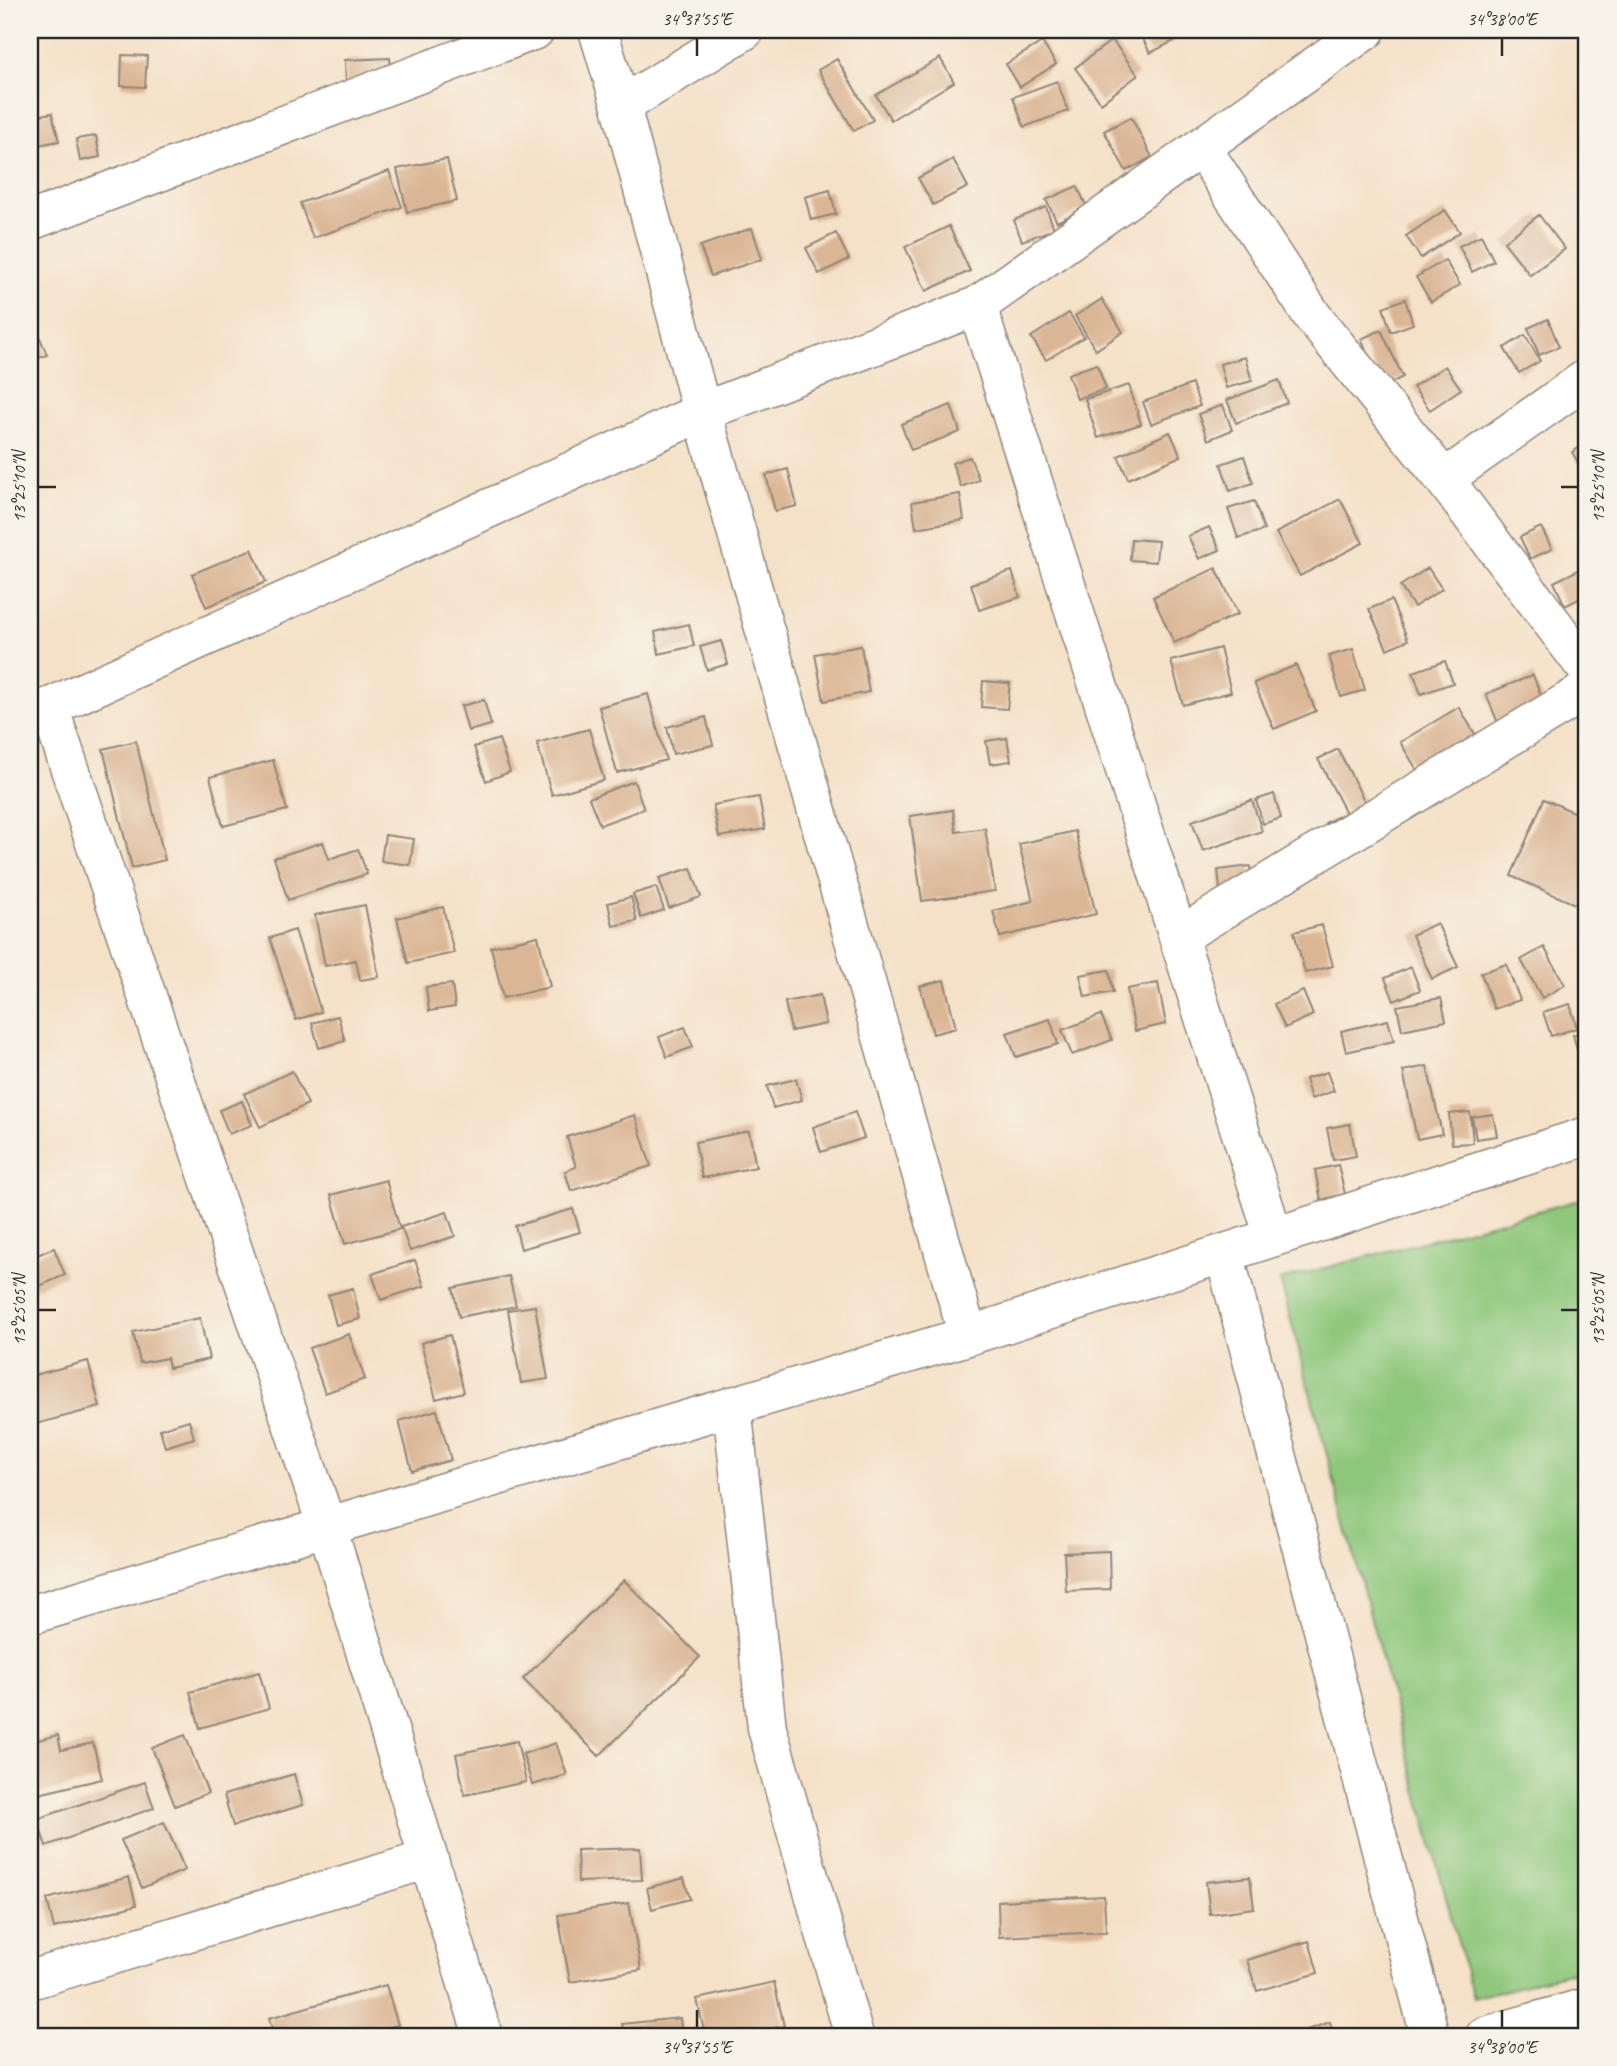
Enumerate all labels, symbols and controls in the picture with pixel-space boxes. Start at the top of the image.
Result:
text: 34°37'55"E [662,8,734,30]
text: 34°38'00"E [1467,8,1539,30]
text: 13°25'10"N [8,448,30,522]
text: 13°25'10"N [1587,448,1609,522]
text: 13°25'05"N [8,1271,30,1345]
text: 13°25'05"N [1587,1271,1609,1345]
text: 34°37'55"E [662,2036,734,2058]
text: 34°38'00"E [1467,2036,1539,2058]

